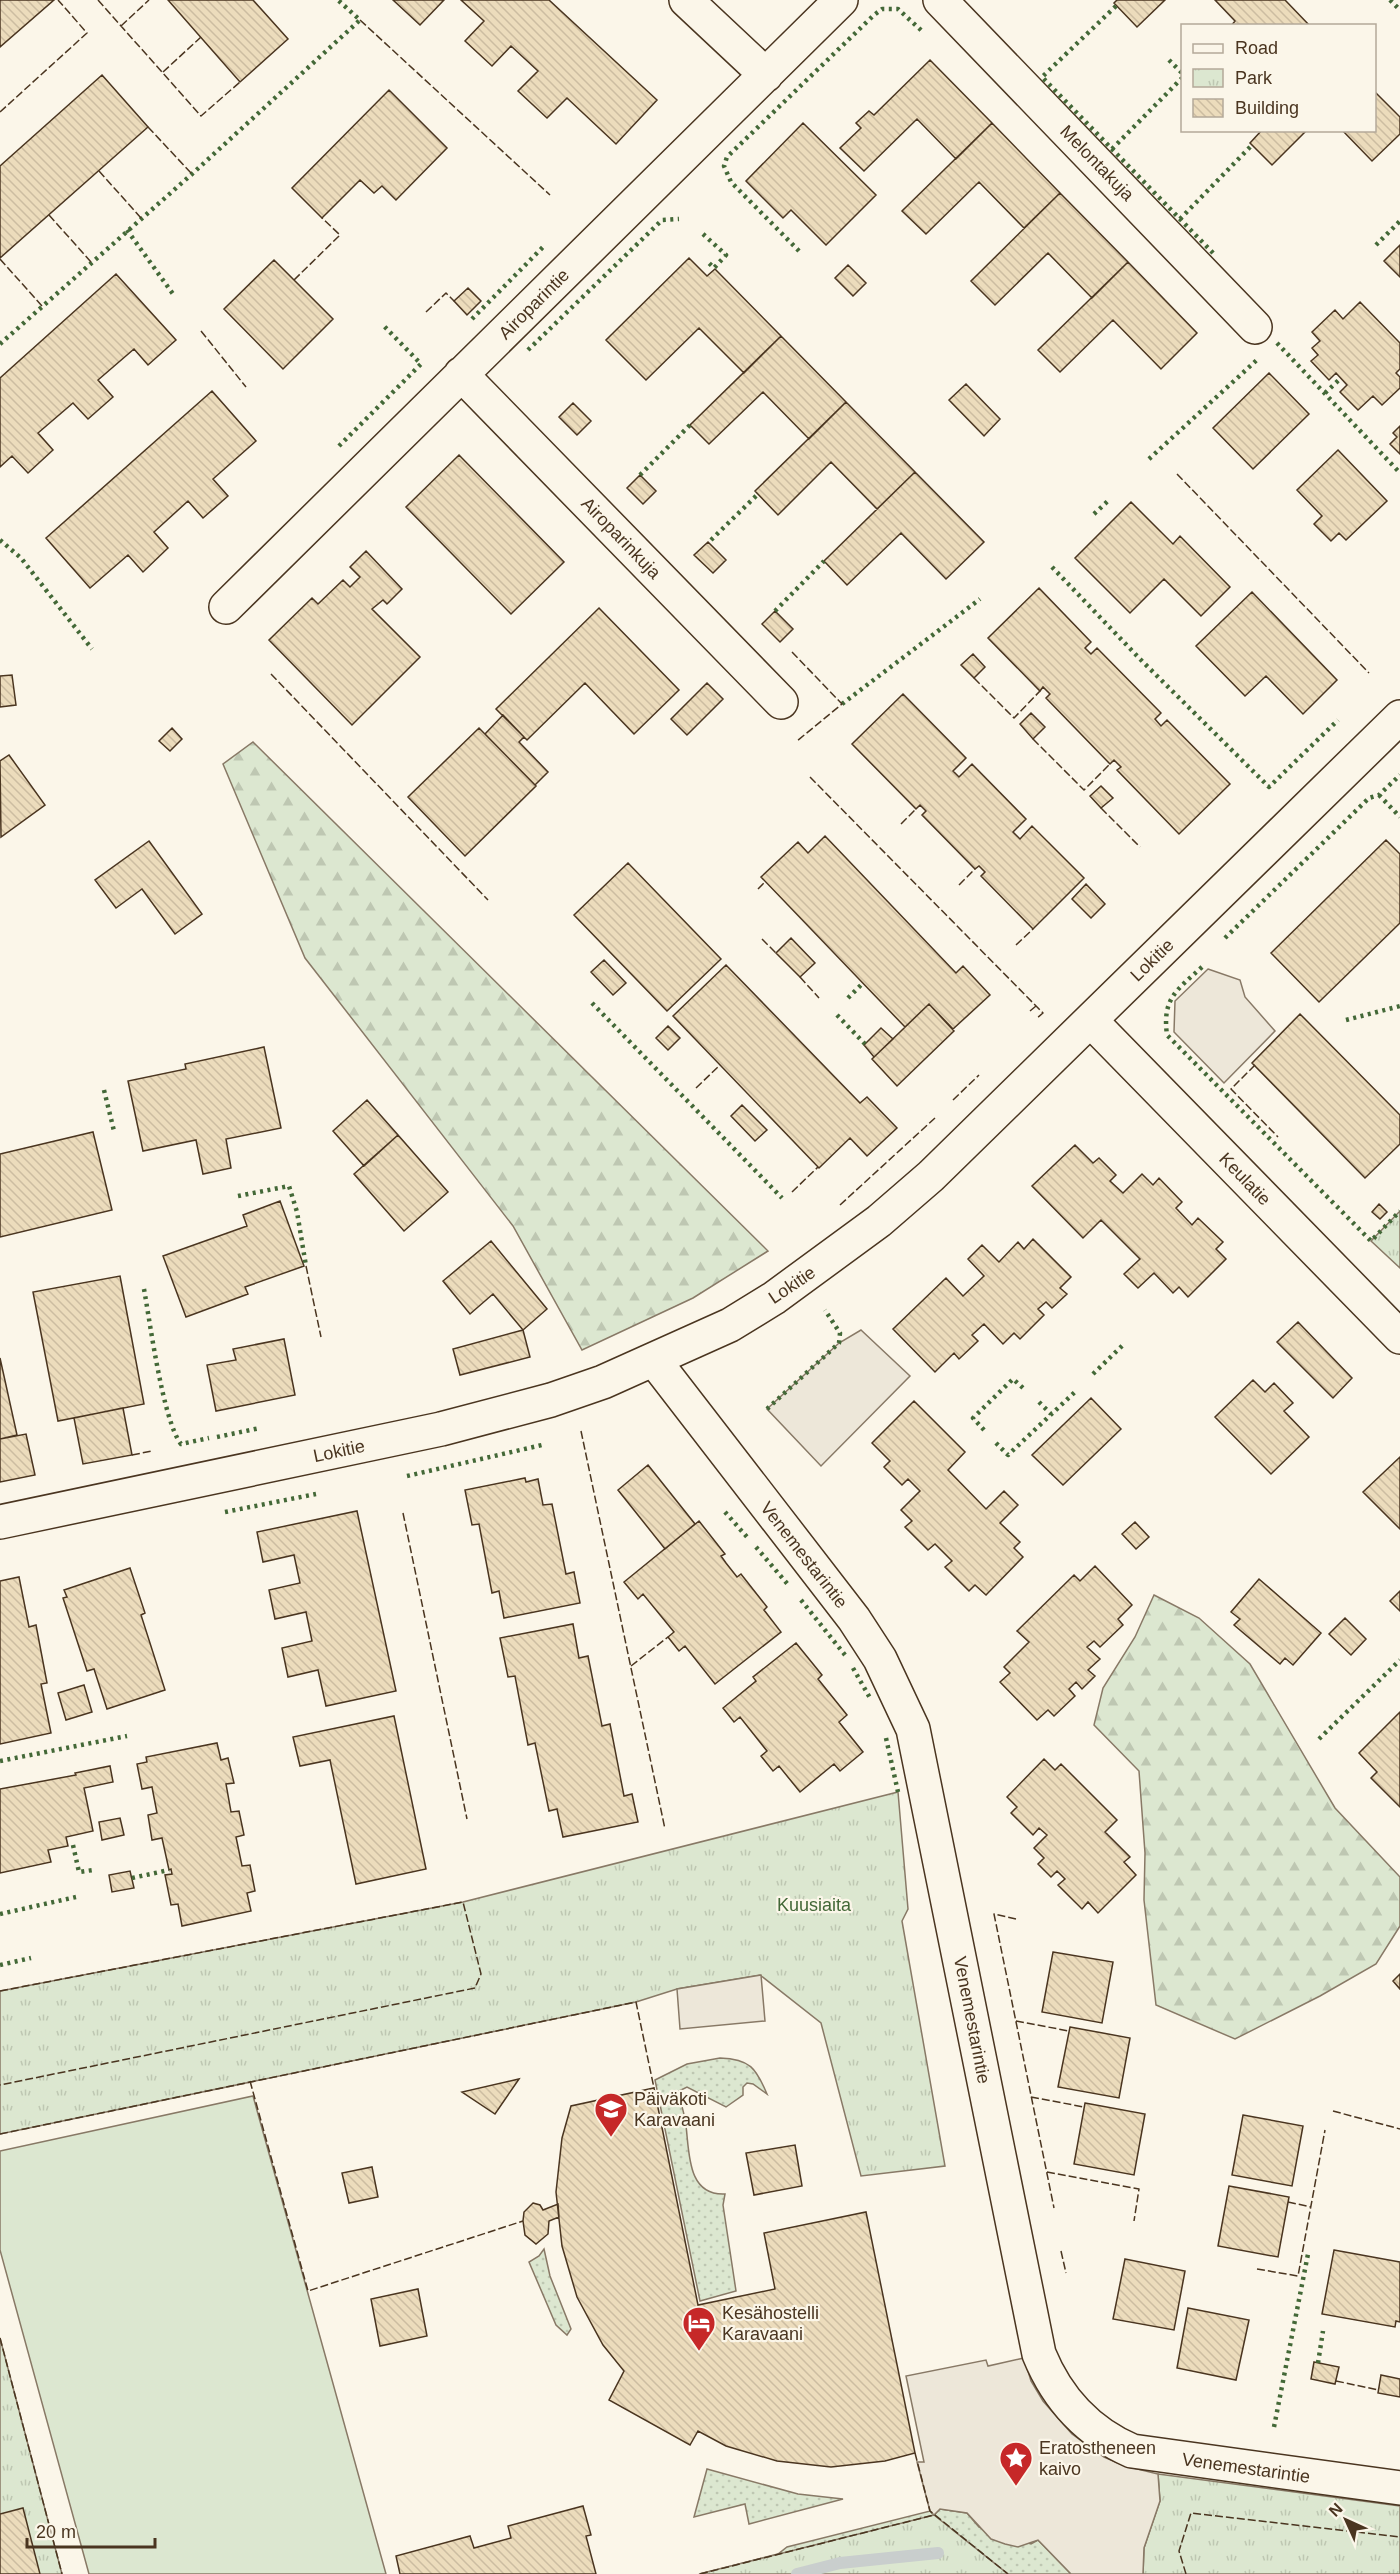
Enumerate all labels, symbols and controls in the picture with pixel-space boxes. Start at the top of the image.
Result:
legend [1181,24,1376,132]
text: Road [1235,38,1278,58]
text: Park [1235,68,1273,88]
text: Building [1235,98,1299,118]
street label: Melontakuja [1056,121,1139,206]
street label: Airoparintie [495,265,573,343]
street label: Airoparinkuja [577,493,665,583]
street label: Lokitie [1126,935,1178,985]
street label: Keulatie [1215,1149,1275,1209]
street label: Lokitie [765,1262,819,1308]
street label: Lokitie [311,1436,367,1466]
street label: Venemestarintie [756,1498,852,1612]
park label: Kuusiaita [777,1895,852,1915]
street label: Venemestarintie [950,1955,994,2085]
place label: Päiväkoti Karavaani [634,2089,715,2130]
school or university icon: Päiväkoti Karavaani [593,2091,629,2138]
place label: Kesähostelli Karavaani [722,2303,819,2344]
hotel icon: Kesähostelli Karavaani [681,2305,717,2352]
place label: Eratostheneen kaivo [1039,2438,1156,2479]
place icon: Eratostheneen kaivo [998,2440,1034,2487]
street label: Venemestarintie [1181,2449,1311,2487]
north arrow [1316,2490,1376,2550]
text: N [1326,2500,1346,2520]
scale bar [27,2511,154,2549]
text: 20 m [36,2522,76,2542]

